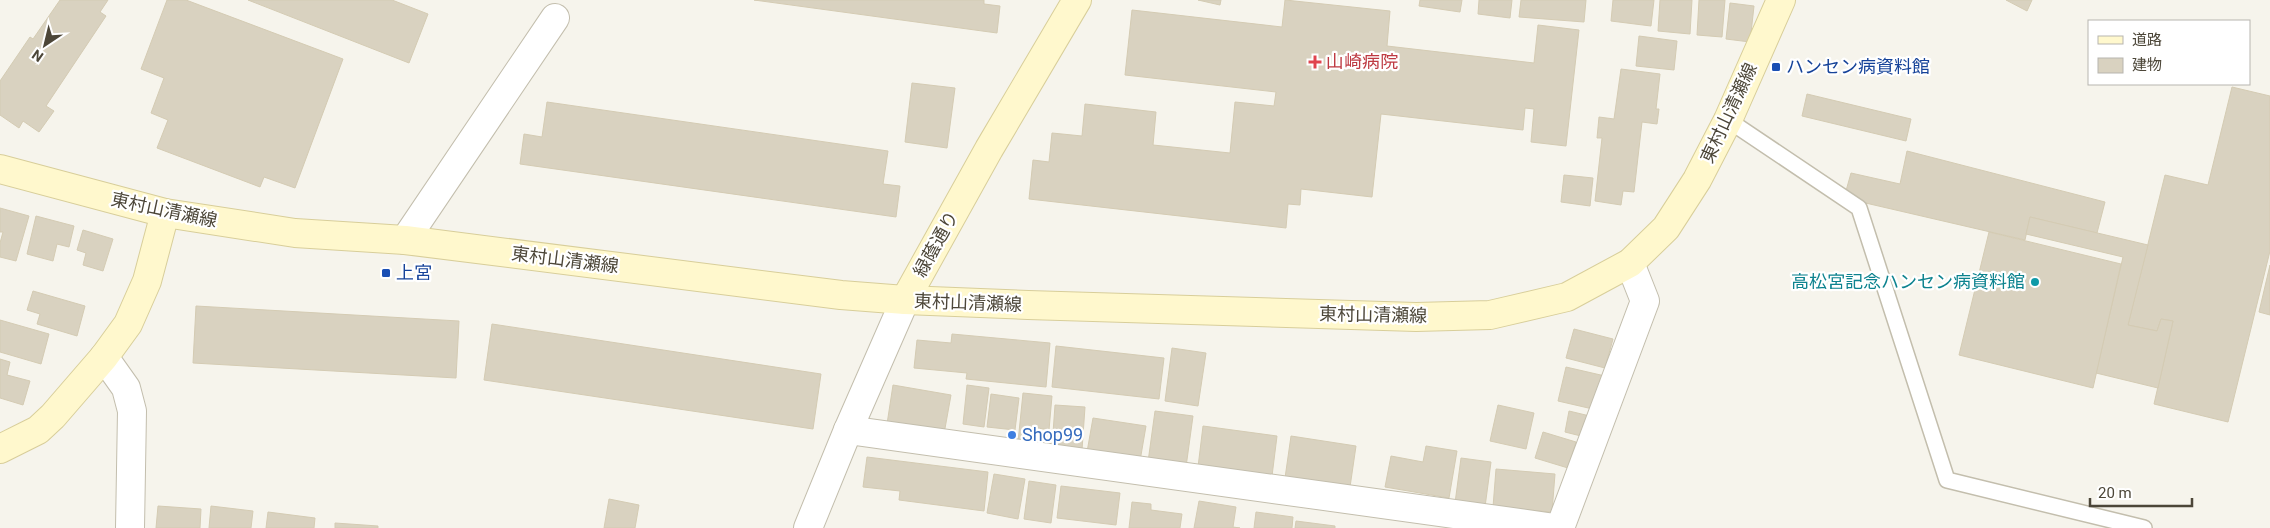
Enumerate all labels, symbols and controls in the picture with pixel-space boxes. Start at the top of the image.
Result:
north arrow [20,20,70,70]
legend [2088,20,2250,85]
text: 道路 [2132,31,2162,49]
text: N [29,46,46,65]
place label: 山崎病院 [1326,51,1398,72]
marker: 山崎病院 [1308,55,1322,69]
place label: ハンセン病資料館 [1786,56,1930,77]
text: 建物 [2132,56,2162,74]
street label: 東村山清瀬線 [1696,59,1761,166]
marker: ハンセン病資料館 [1770,61,1782,73]
street label: 東村山清瀬線 [109,188,219,231]
street label: 緑蔭通り [909,207,962,280]
street label: 東村山清瀬線 [510,243,620,277]
place label: 上宮 [396,262,432,283]
marker: 上宮 [380,267,392,279]
place label: 高松宮記念ハンセン病資料館 [1791,271,2025,292]
marker: 高松宮記念ハンセン病資料館 [2029,276,2041,288]
street label: 東村山清瀬線 [914,290,1022,315]
street label: 東村山清瀬線 [1319,303,1427,326]
place label: Shop99 [1022,424,1083,445]
marker: Shop99 [1006,429,1018,441]
scale bar [2090,476,2192,508]
text: 20 m [2098,484,2132,502]

